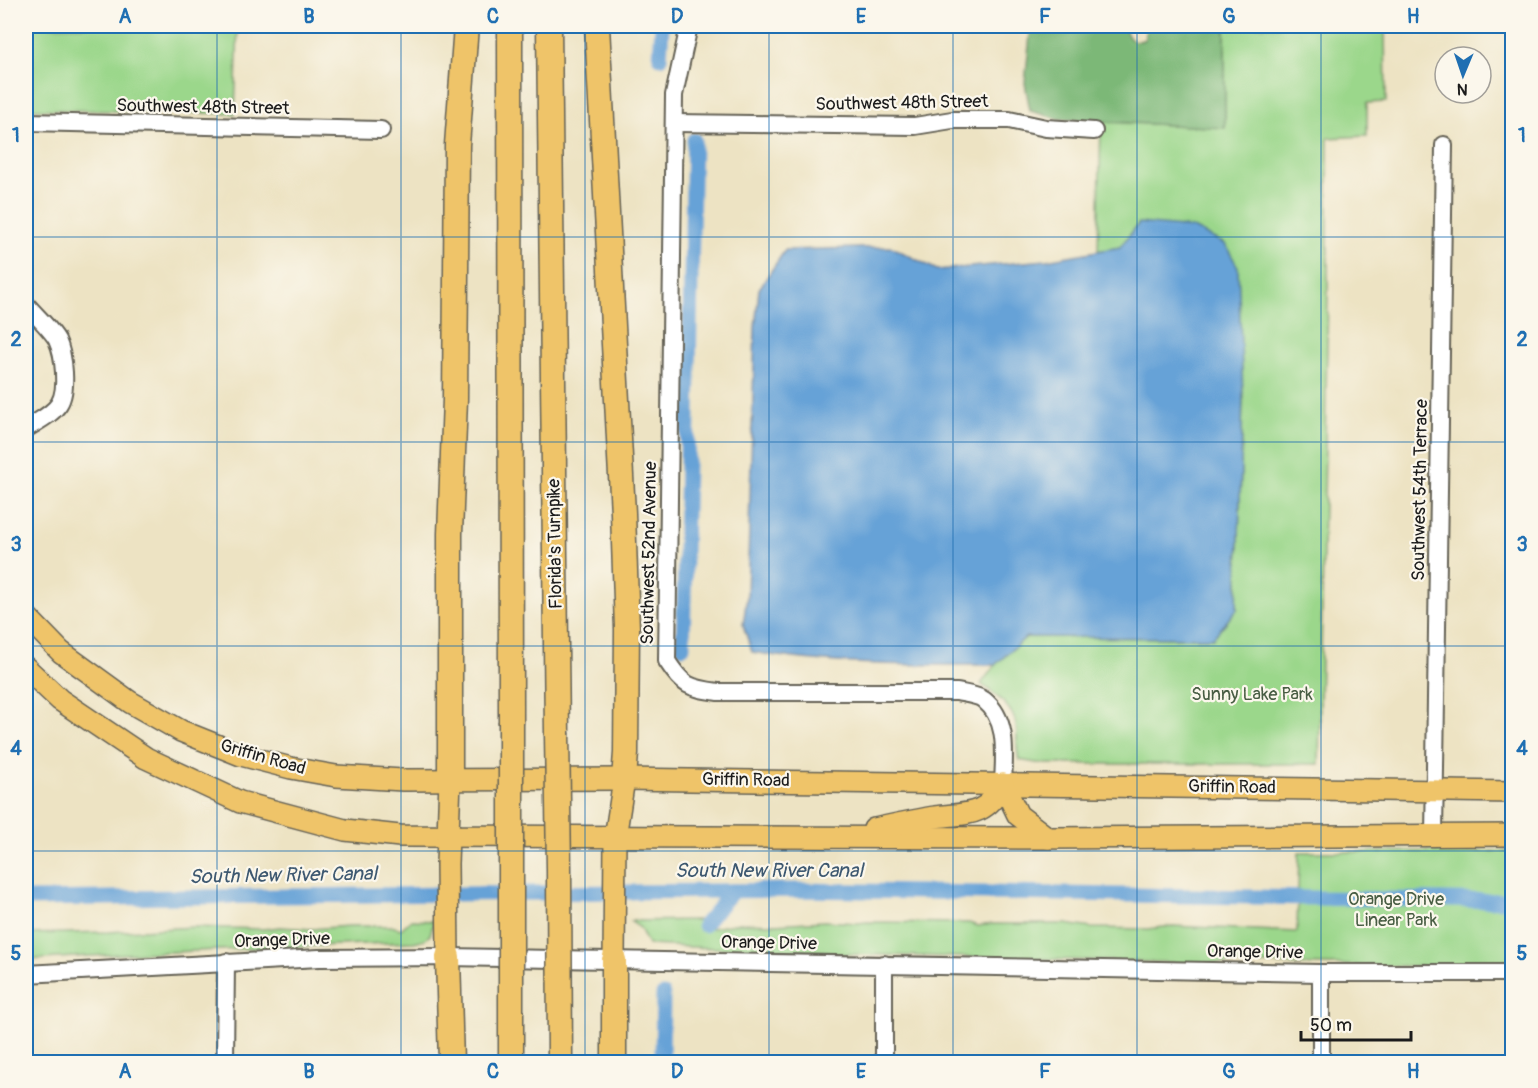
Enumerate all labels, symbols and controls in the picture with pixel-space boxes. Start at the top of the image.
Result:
text: A [119,4,132,29]
text: B [303,4,315,29]
text: C [487,4,499,29]
text: D [671,4,684,29]
text: E [856,4,867,29]
text: F [1039,4,1051,29]
text: G [1222,4,1236,29]
text: H [1407,4,1420,29]
north arrow [1433,45,1493,105]
text: N [1457,79,1468,99]
street label: Southwest 48th Street [815,90,989,116]
street label: Southwest 48th Street [116,94,290,120]
text: 1 [12,123,20,148]
text: 1 [1518,123,1526,148]
text: 2 [10,327,22,352]
text: 2 [1516,327,1528,352]
street label: Southwest 54th Terrace [1407,399,1433,581]
street label: Southwest 52nd Avenue [636,461,662,645]
street label: Florida's Turnpike [542,479,568,609]
text: 3 [10,532,22,557]
text: 3 [1516,532,1528,557]
park label: Sunny Lake Park [1191,683,1313,706]
street label: Griffin Road [218,734,308,780]
text: 4 [10,736,22,761]
text: 4 [1516,736,1528,761]
street label: Griffin Road [702,768,790,792]
street label: Griffin Road [1188,775,1276,799]
water label: South New River Canal [675,858,865,883]
water label: South New River Canal [189,861,379,889]
park label: Orange Drive Linear Park [1348,888,1444,932]
street label: Orange Drive [234,927,331,953]
street label: Orange Drive [721,931,817,955]
street label: Orange Drive [1207,940,1303,964]
text: 5 [11,941,22,966]
text: 5 [1517,941,1528,966]
scale bar [1301,1004,1410,1042]
text: 50 m [1310,1014,1352,1037]
text: A [119,1059,132,1084]
text: B [303,1059,315,1084]
text: C [487,1059,499,1084]
text: D [671,1059,684,1084]
text: E [856,1059,867,1084]
text: F [1039,1059,1051,1084]
text: G [1222,1059,1236,1084]
text: H [1407,1059,1420,1084]

